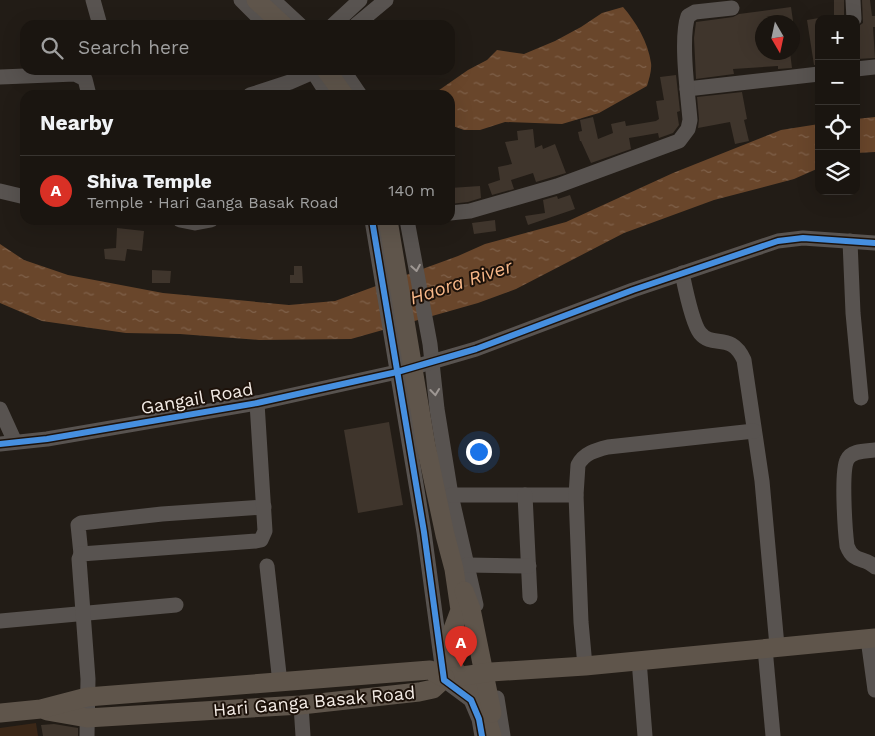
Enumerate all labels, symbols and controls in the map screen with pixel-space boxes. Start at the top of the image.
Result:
north arrow [755,15,800,60]
map controls [815,15,860,195]
button: + [815,15,860,60]
search box [20,20,455,75]
icon: search [38,34,66,62]
text: Search here [78,36,189,59]
button: − [815,60,860,105]
button: locate [815,105,860,150]
text: Nearby [40,110,113,135]
button: layers [815,150,860,195]
text: Shiva Temple [87,170,212,193]
text: A [51,181,61,200]
text: 140 m [388,181,435,200]
text: Temple · Hari Ganga Basak Road [87,193,338,212]
water label: Haora River [407,254,516,309]
one-way arrow [411,264,421,272]
street label: Gangail Road [139,378,255,418]
one-way arrow [429,388,440,396]
your location [466,439,492,465]
pin: A [445,626,477,667]
street label: Hari Ganga Basak Road [212,682,416,720]

